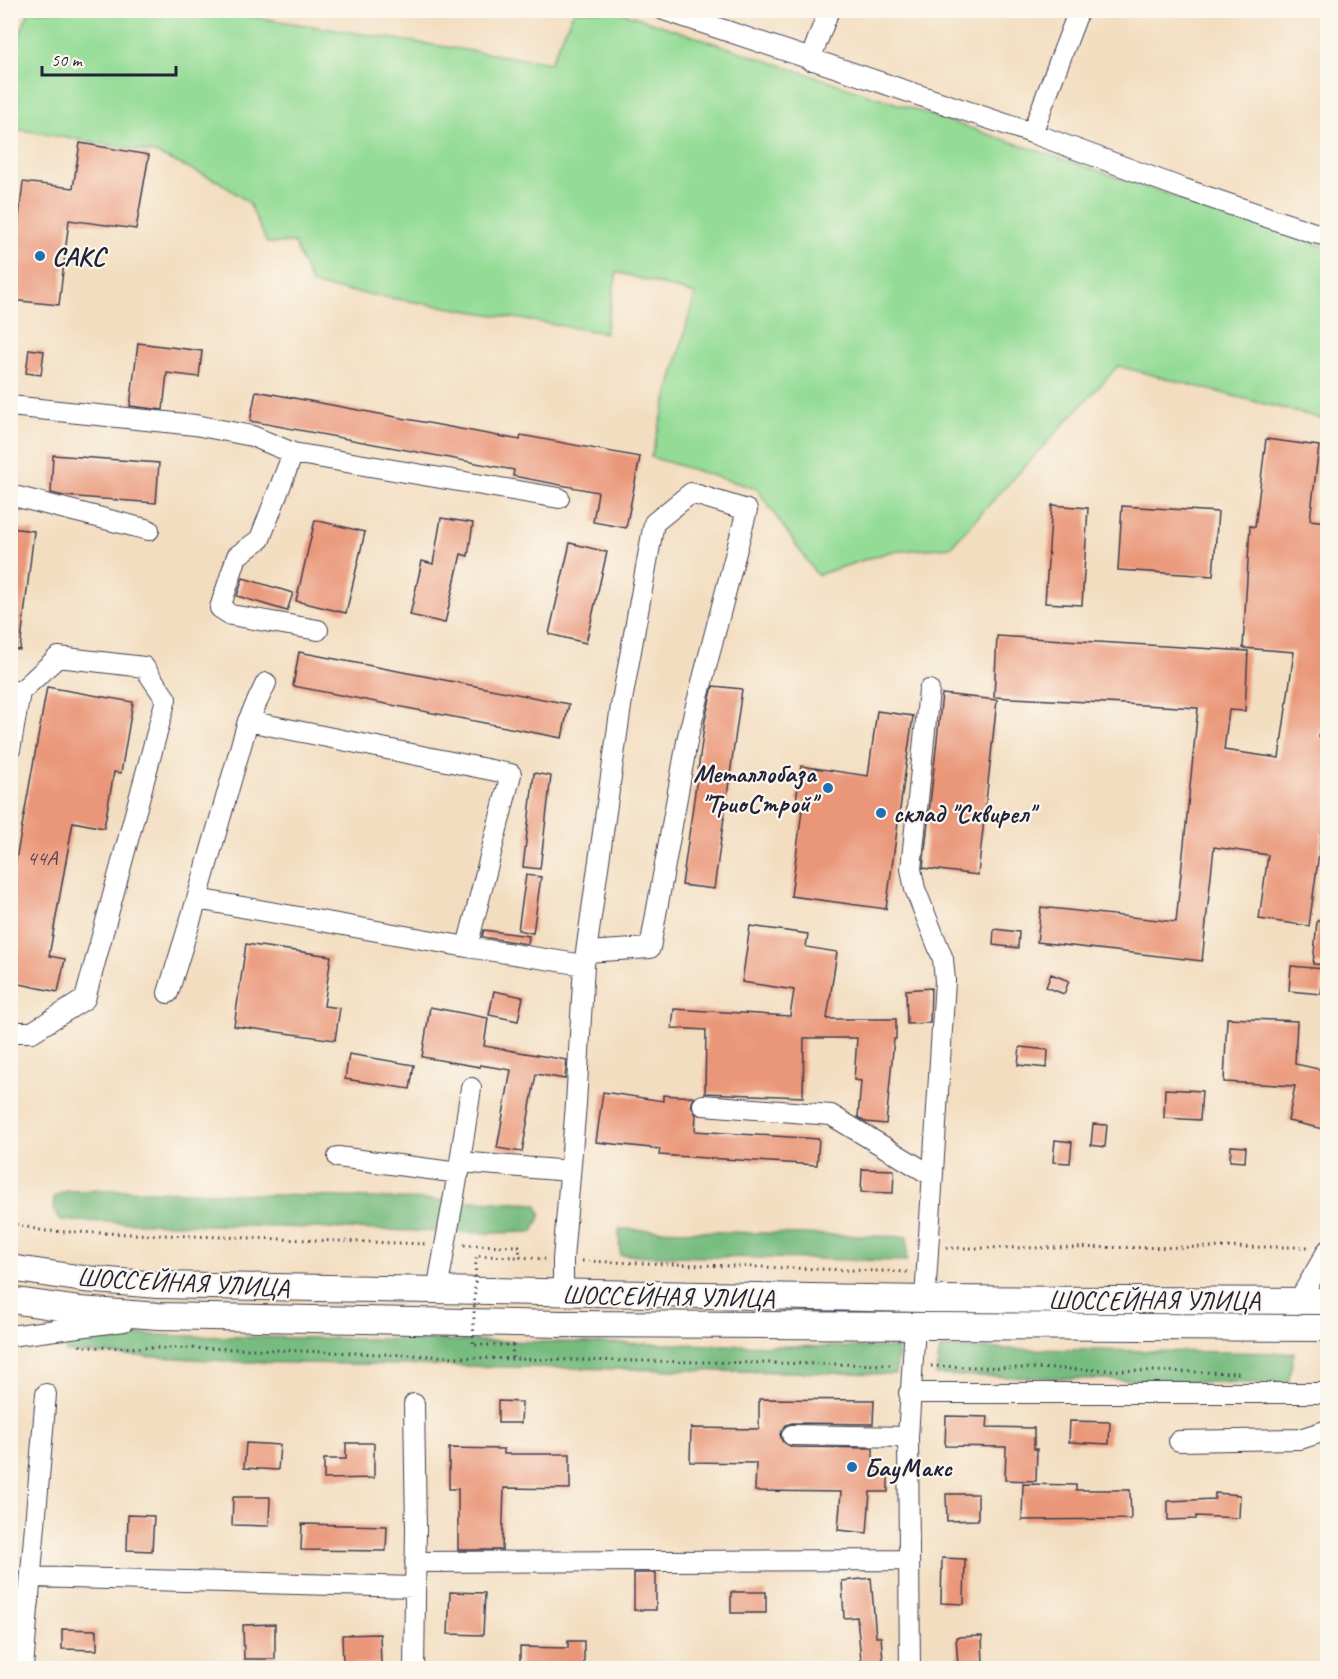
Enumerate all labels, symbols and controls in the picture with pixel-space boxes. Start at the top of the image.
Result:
scale bar [42,39,176,77]
text: 50 m [51,49,84,71]
place label: САКС [52,240,109,273]
marker: САКС [33,249,47,263]
place label: Металлобаза "ТриоСтрой" [693,757,822,820]
marker: Металлобаза "ТриоСтрой" [821,781,835,795]
place label: склад "Сквирел" [893,797,1040,830]
marker: склад "Сквирел" [874,806,888,820]
house number: 44А [27,844,58,872]
street label: ШОССЕЙНАЯ УЛИЦА [76,1260,291,1305]
street label: ШОССЕЙНАЯ УЛИЦА [562,1278,775,1315]
street label: ШОССЕЙНАЯ УЛИЦА [1048,1284,1261,1317]
place label: БауМакс [864,1451,953,1484]
marker: БауМакс [845,1460,859,1474]

